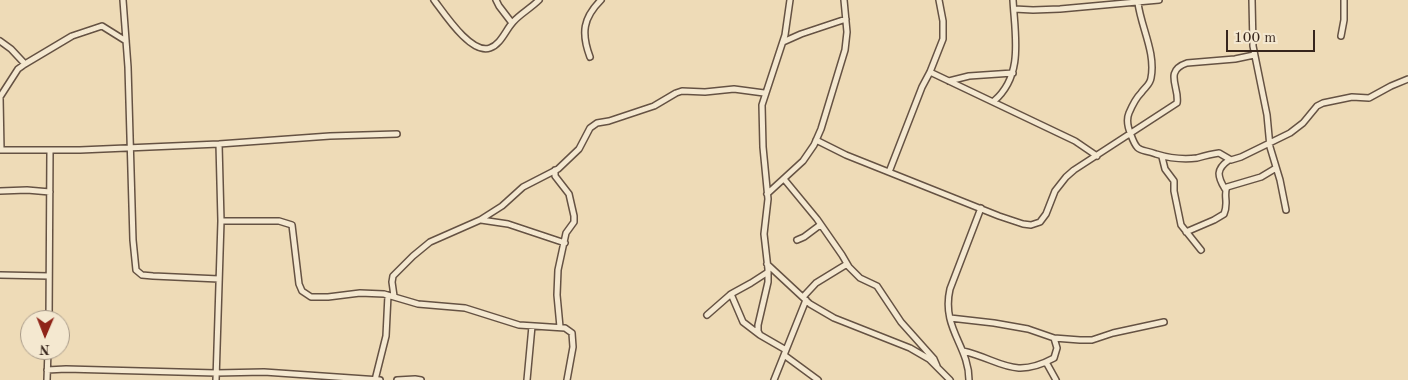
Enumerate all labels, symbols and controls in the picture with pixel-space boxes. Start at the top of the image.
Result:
scale bar [1228,20,1317,52]
text: 100 m [1234,31,1276,46]
north arrow [20,310,70,360]
text: N [39,342,50,356]

